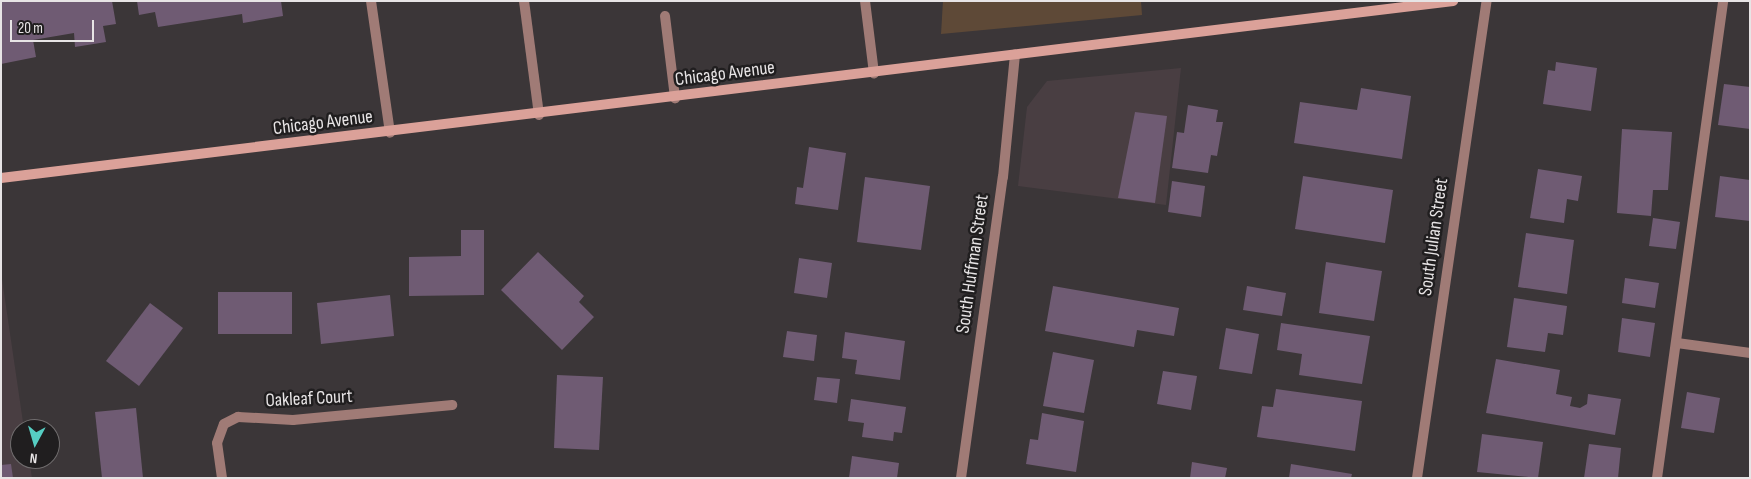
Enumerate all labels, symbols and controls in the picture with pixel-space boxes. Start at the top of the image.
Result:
scale bar [12,10,96,42]
text: 20 m [18,19,43,38]
street label: Chicago Avenue [674,57,776,91]
street label: Chicago Avenue [272,106,374,140]
street label: South Julian Street [1414,177,1454,297]
street label: South Huffman Street [952,193,994,335]
street label: Oakleaf Court [265,385,353,413]
north arrow [10,419,60,469]
text: N [29,450,38,467]

